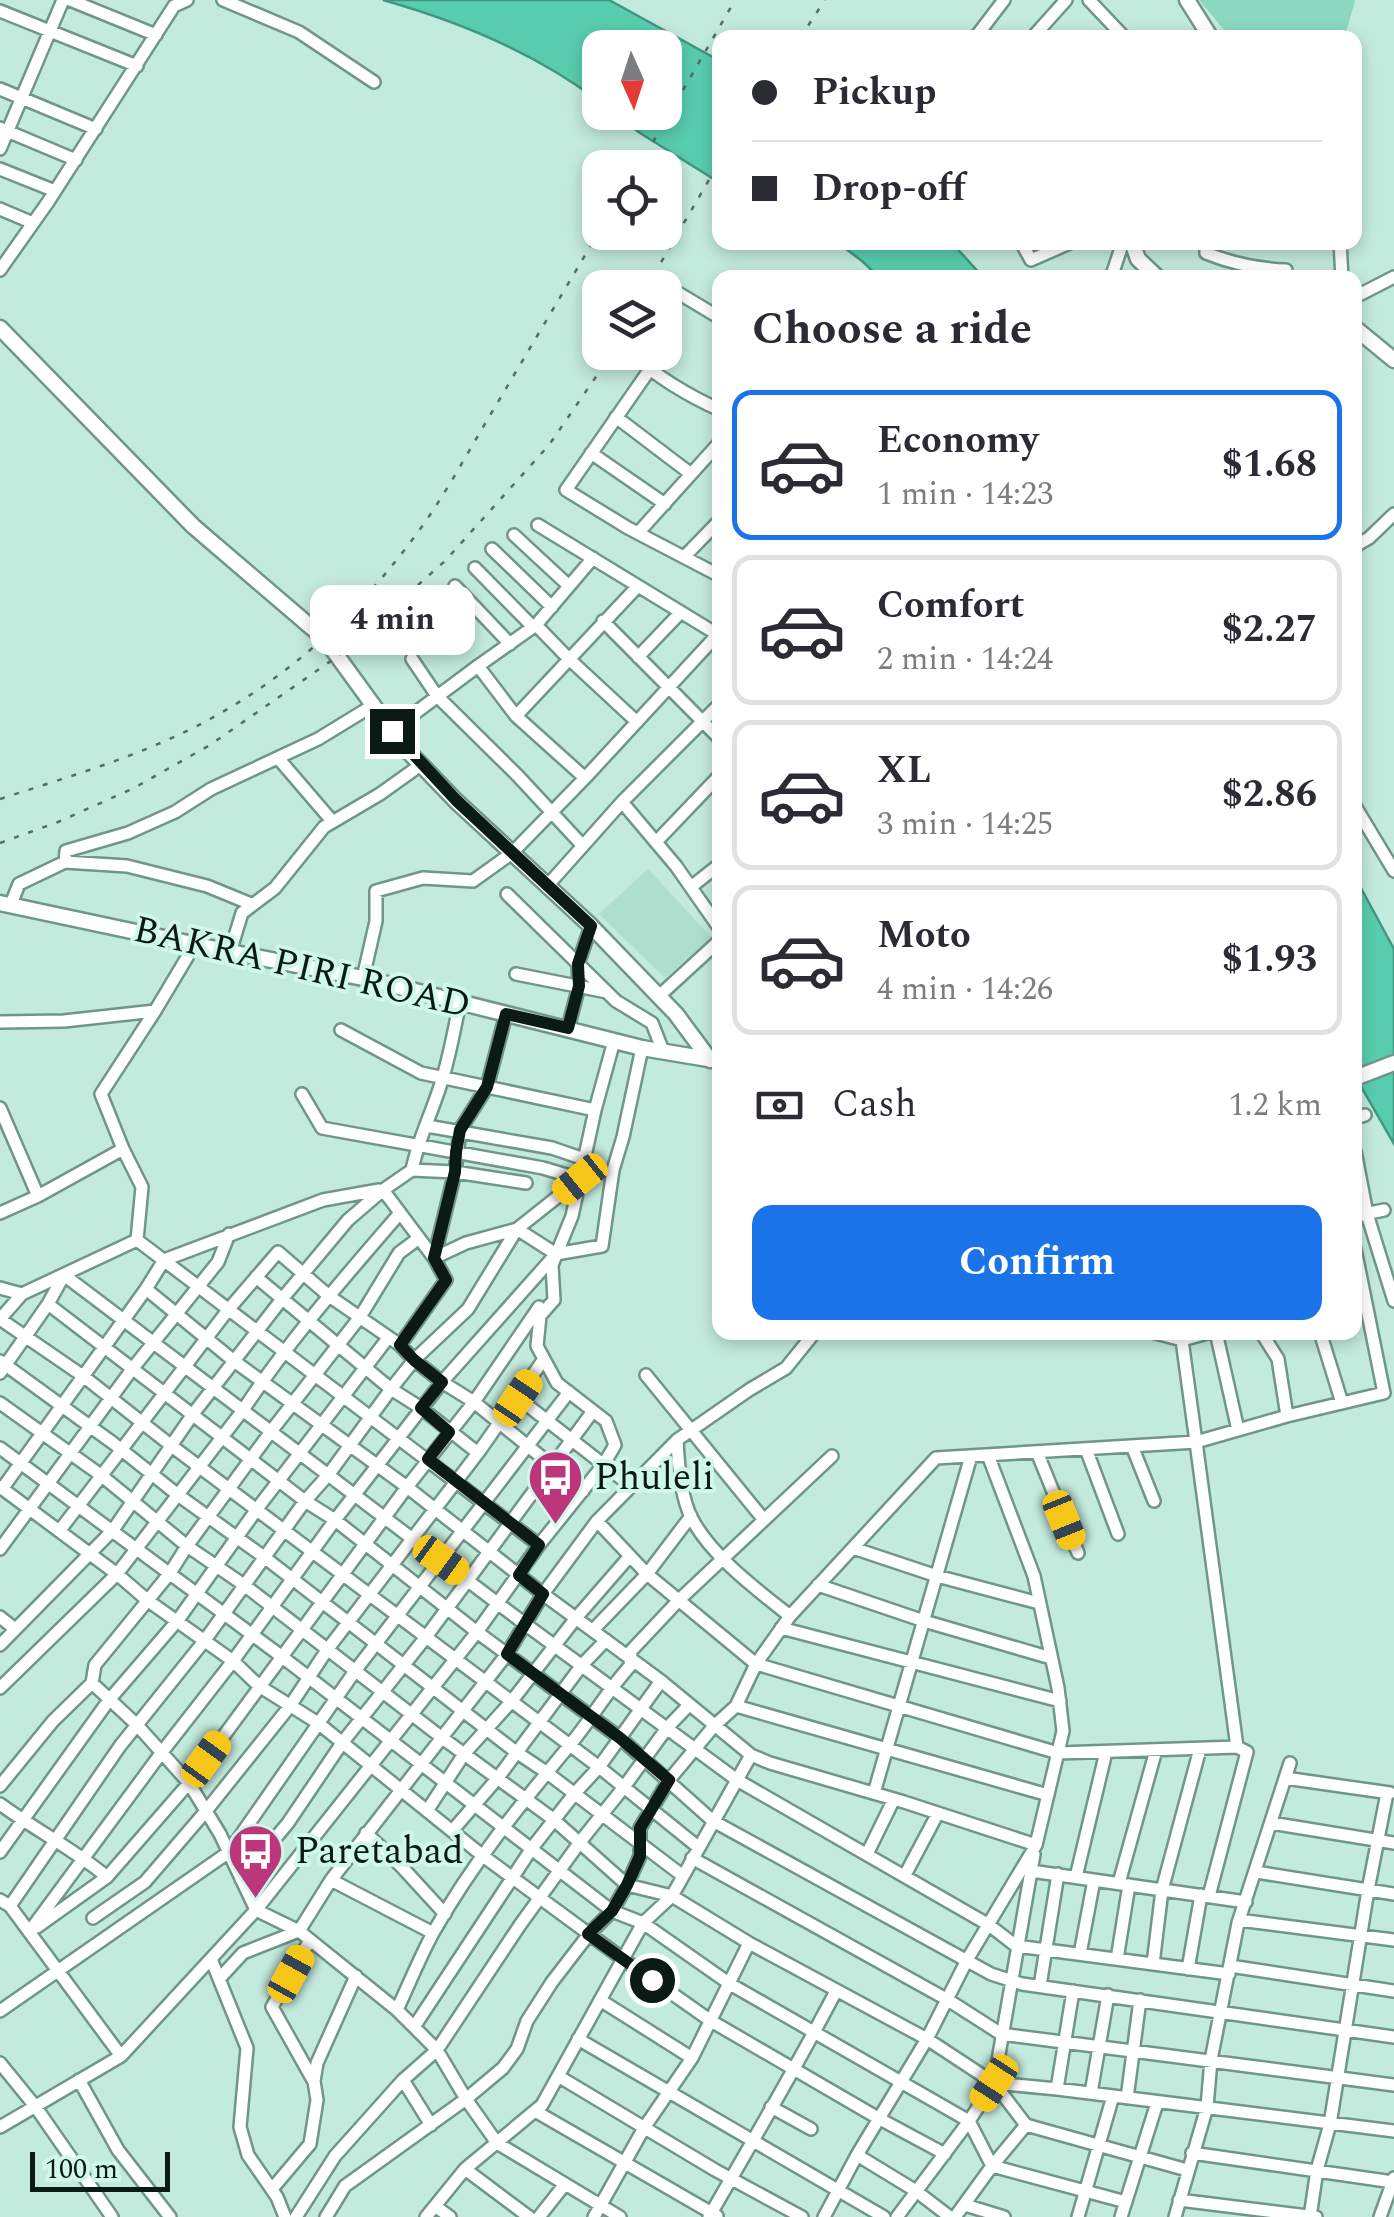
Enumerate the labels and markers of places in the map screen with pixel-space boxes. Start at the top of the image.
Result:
bus stop icon: Phuleli [525,1448,585,1527]
place label: Phuleli [594,1449,714,1507]
bus stop icon: Paretabad [226,1822,286,1901]
place label: Paretabad [295,1823,464,1881]

